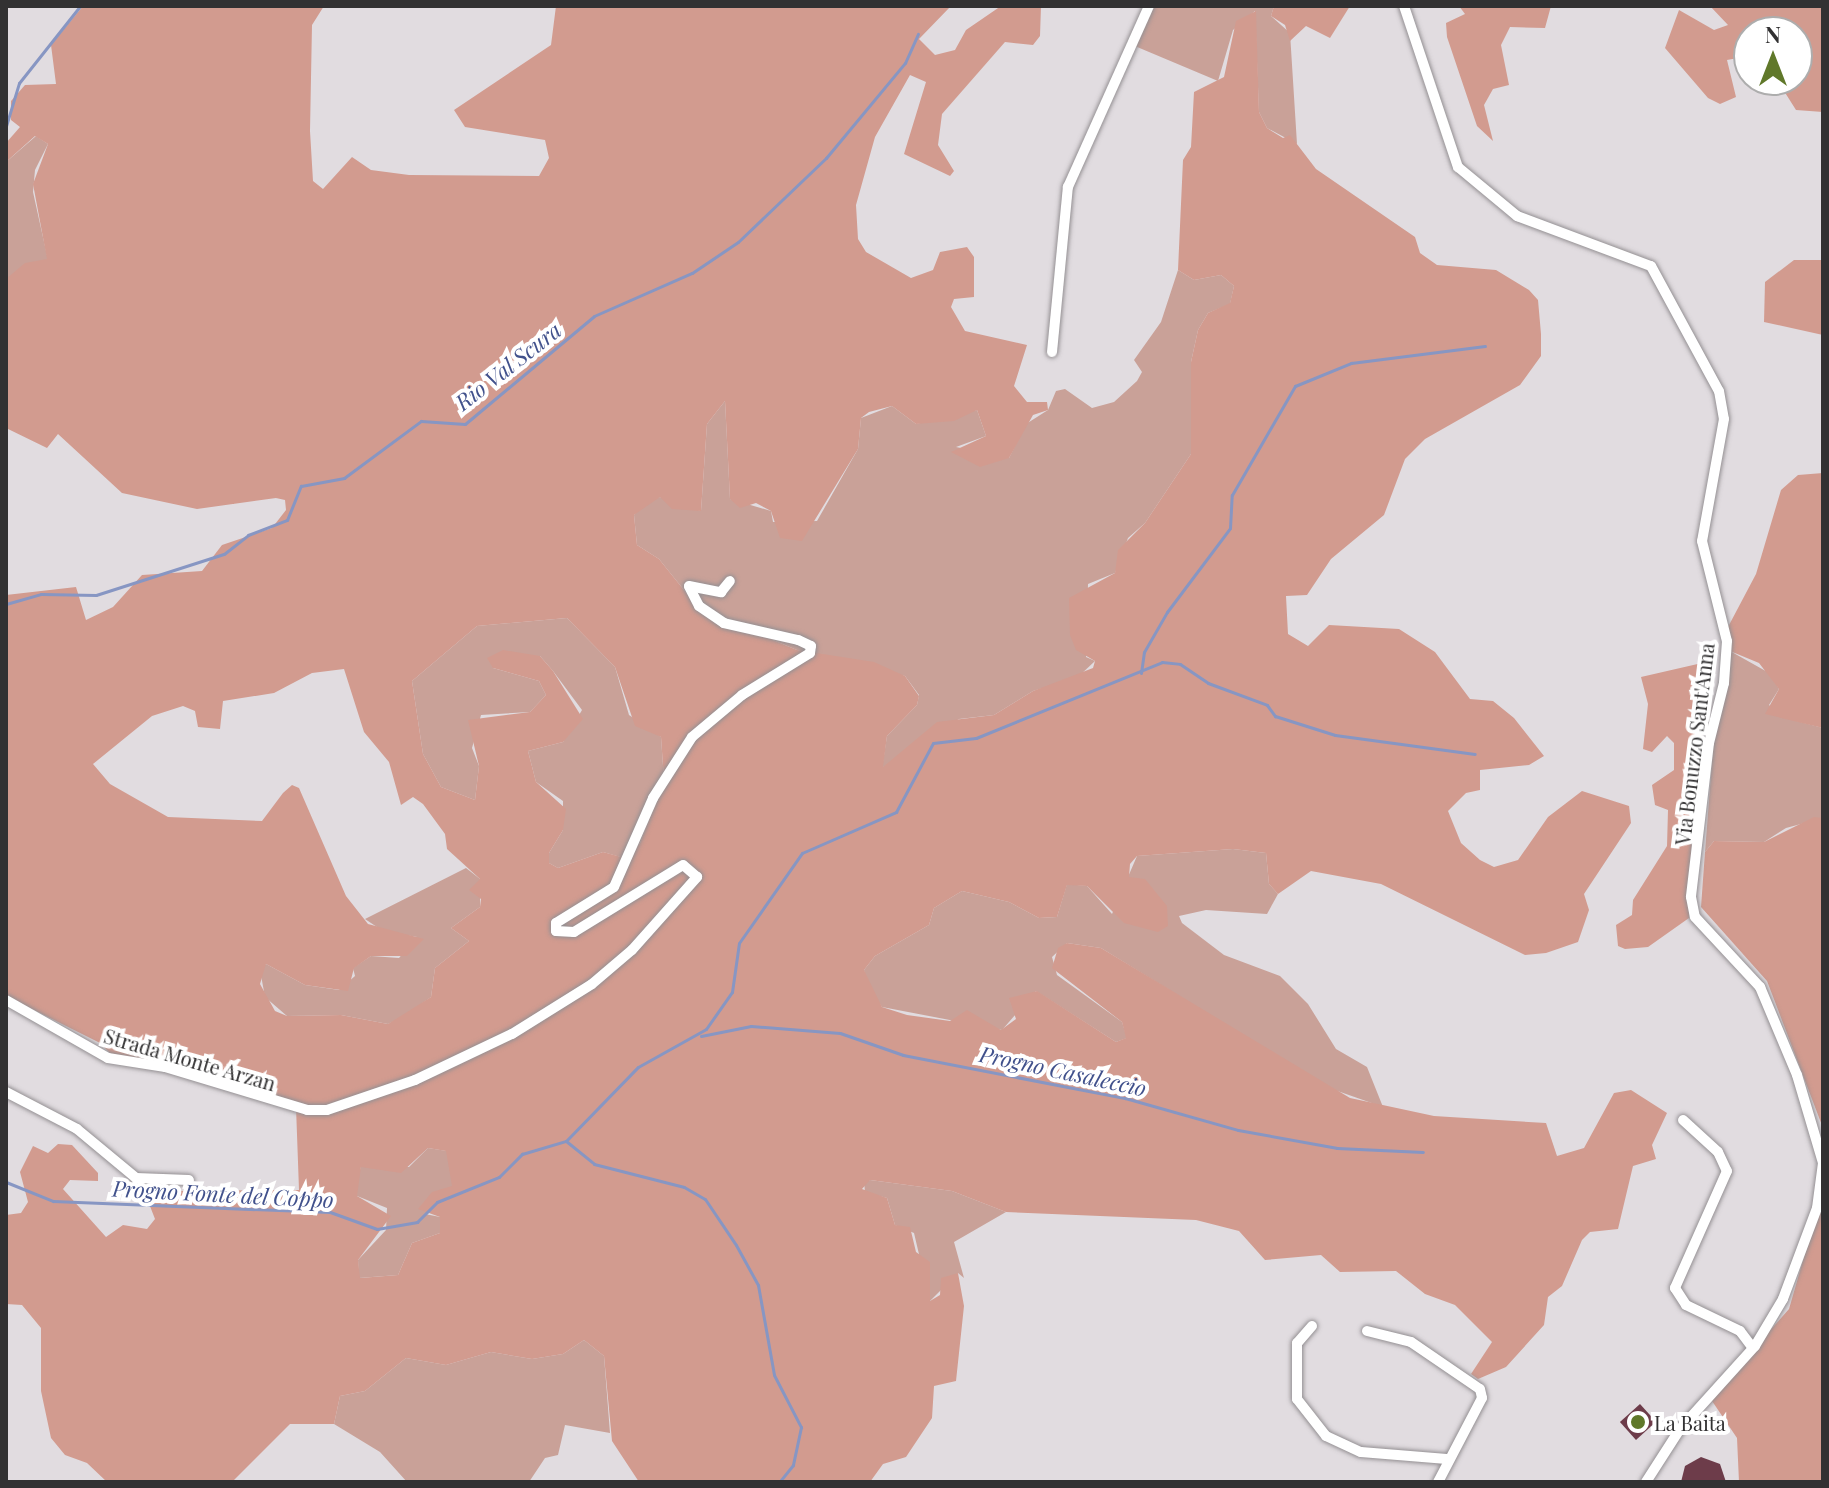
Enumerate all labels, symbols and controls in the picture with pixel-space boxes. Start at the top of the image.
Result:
north arrow [1733,16,1813,96]
text: N [1765,19,1781,49]
water label: Rio Val Scura [449,316,567,416]
street label: Via Bonuzzo Sant'Anna [1670,641,1718,847]
street label: Strada Monte Arzan [101,1023,279,1095]
water label: Progno Casaleccio [977,1040,1149,1102]
water label: Progno Fonte del Coppo [111,1175,335,1213]
place label: La Baita [1654,1410,1726,1434]
marker: La Baita [1629,1413,1647,1431]

